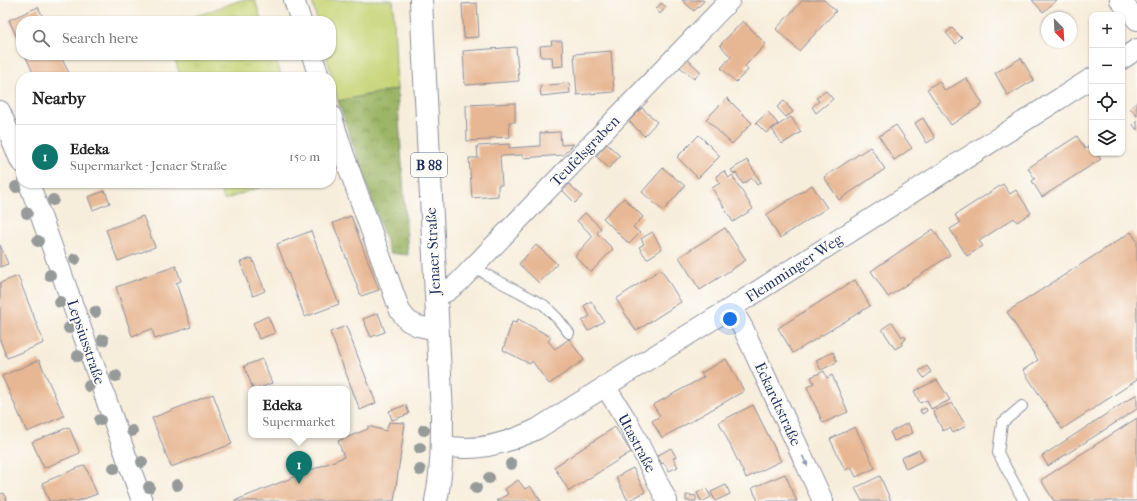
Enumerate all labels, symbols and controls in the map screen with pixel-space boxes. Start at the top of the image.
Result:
north arrow [1041,12,1077,48]
map controls [1089,12,1125,156]
button: + [1089,12,1125,48]
search box [16,16,336,60]
icon: search [30,27,52,49]
text: Search here [62,29,138,47]
button: − [1089,48,1125,84]
button: locate [1089,84,1125,120]
text: Nearby [32,88,86,108]
street label: Teufelsgraben [547,111,624,190]
button: layers [1089,120,1125,156]
text: Edeka [70,140,109,158]
text: 1 [43,149,47,164]
text: 150 m [289,149,320,164]
road number: B 88 [411,153,447,177]
text: Supermarket · Jenaer Straße [70,158,227,173]
street label: Jenaer Straße [422,206,444,296]
street label: Flemminger Weg [742,229,847,306]
street label: Lepsiusstraße [63,297,109,387]
your location [720,309,740,329]
street label: Eckardtstraße [751,359,805,449]
popup [248,386,350,438]
text: Edeka [263,396,302,414]
street label: Utastraße [614,411,660,476]
text: Supermarket [263,414,335,429]
pin: 1 [286,451,312,484]
one-way arrow [802,455,808,467]

